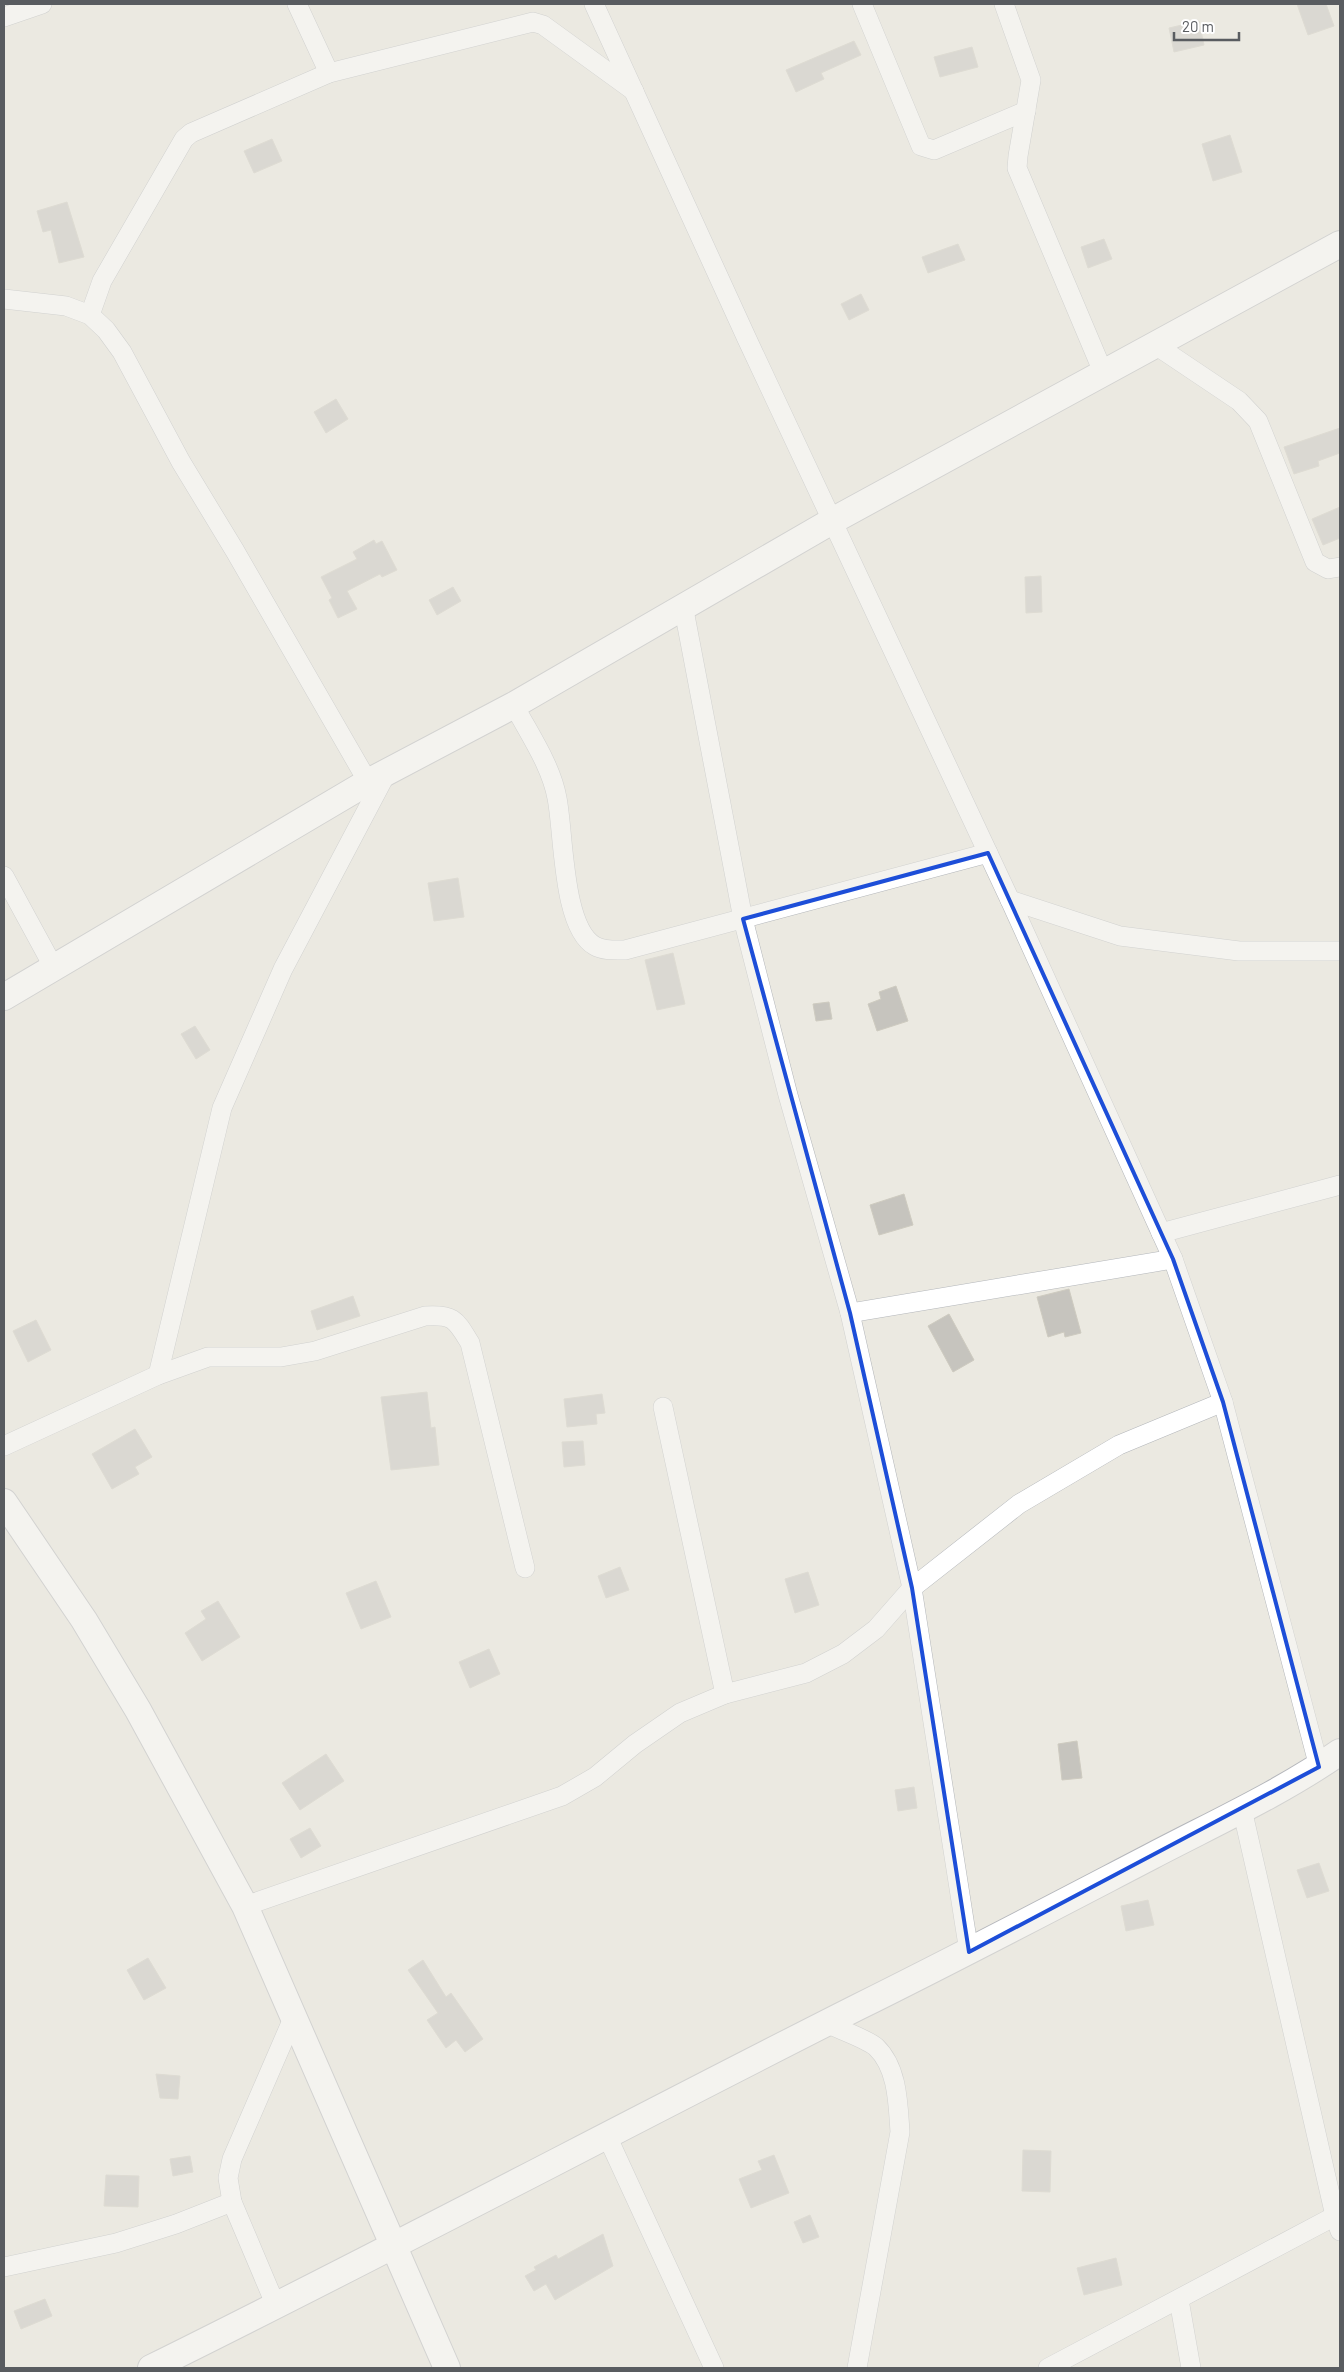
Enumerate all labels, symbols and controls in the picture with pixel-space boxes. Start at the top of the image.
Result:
scale bar [1174,10,1239,42]
text: 20 m [1182,17,1214,35]

